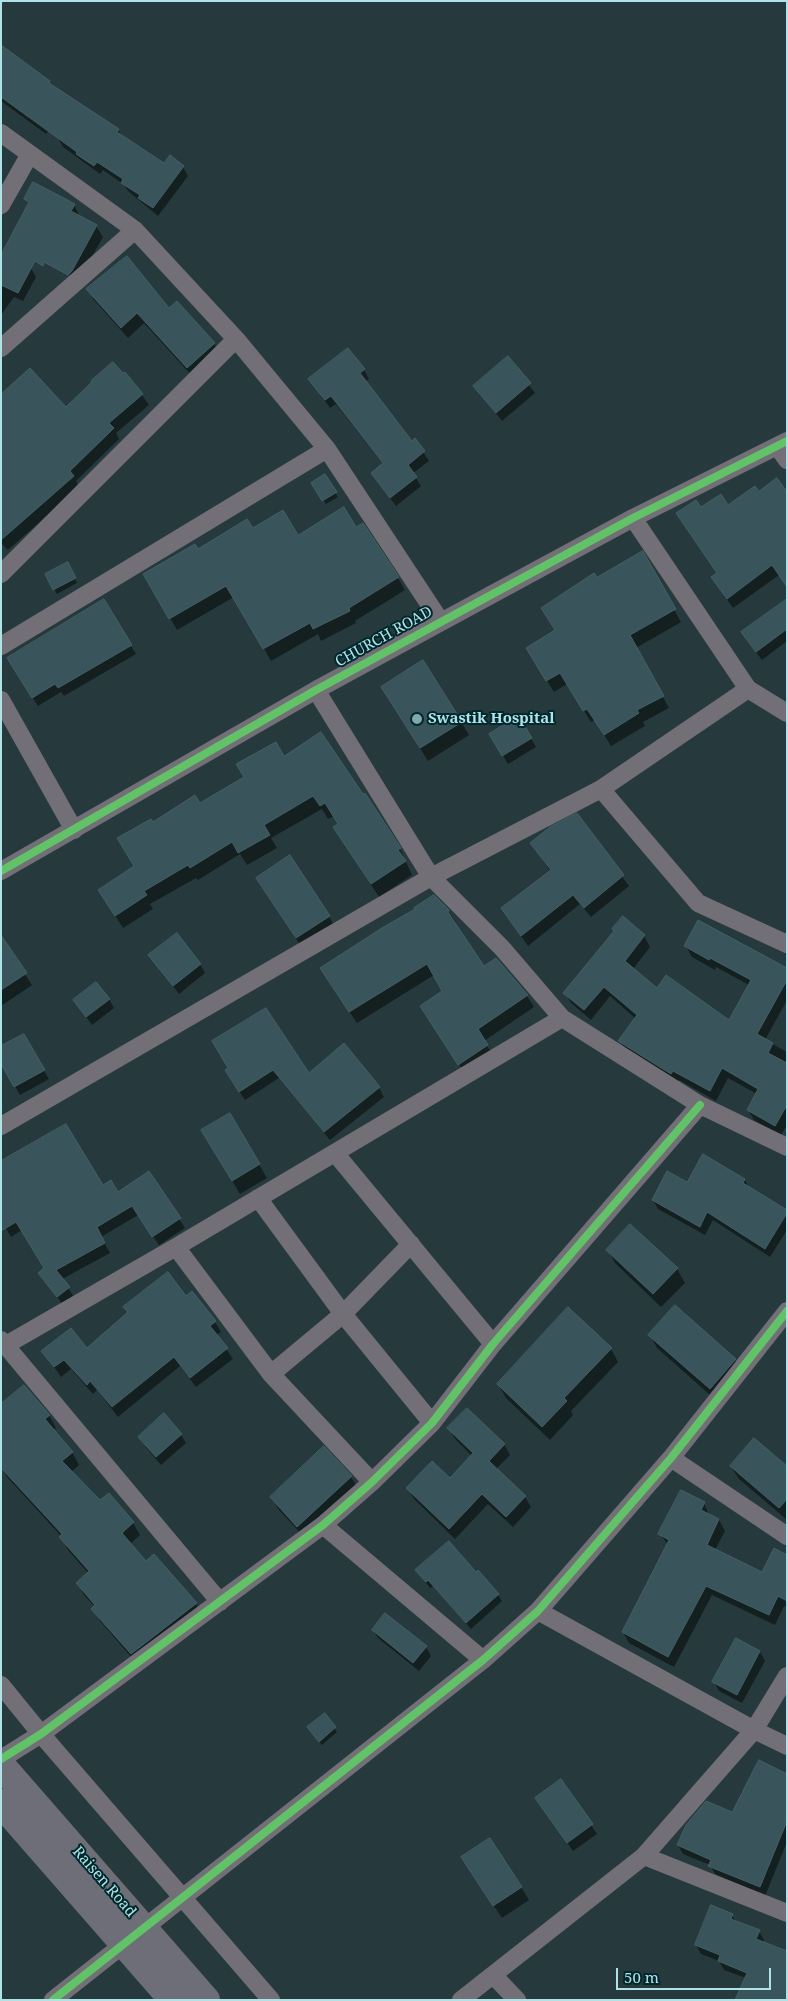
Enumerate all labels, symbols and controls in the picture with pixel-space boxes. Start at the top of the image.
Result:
street label: CHURCH ROAD [332,603,436,671]
place label: Swastik Hospital [428,710,554,728]
marker: Swastik Hospital [410,712,424,726]
street label: Raisen Road [68,1843,140,1921]
scale bar [618,1958,773,1990]
text: 50 m [624,1967,659,1987]

